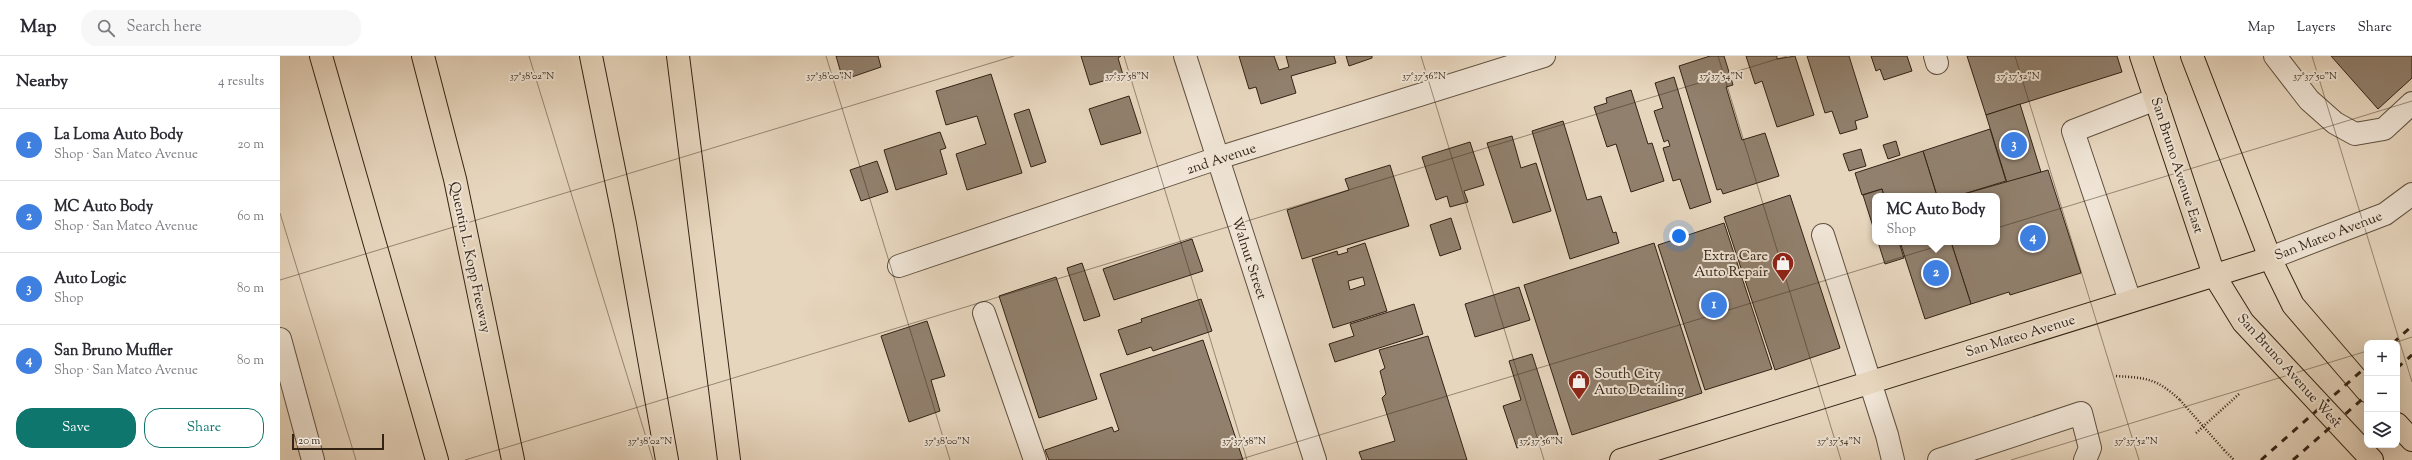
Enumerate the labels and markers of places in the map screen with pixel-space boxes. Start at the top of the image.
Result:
pin: 3 [2001,130,2027,160]
pin: 4 [2020,223,2046,253]
place label: Extra Care Auto Repair [1694,247,1769,283]
shop icon: Extra Care Auto Repair [1770,250,1796,283]
pin: 2 [1923,258,1949,288]
pin: 1 [1701,290,1727,320]
place label: South City Auto Detailing [1594,365,1684,401]
shop icon: South City Auto Detailing [1566,368,1592,401]

